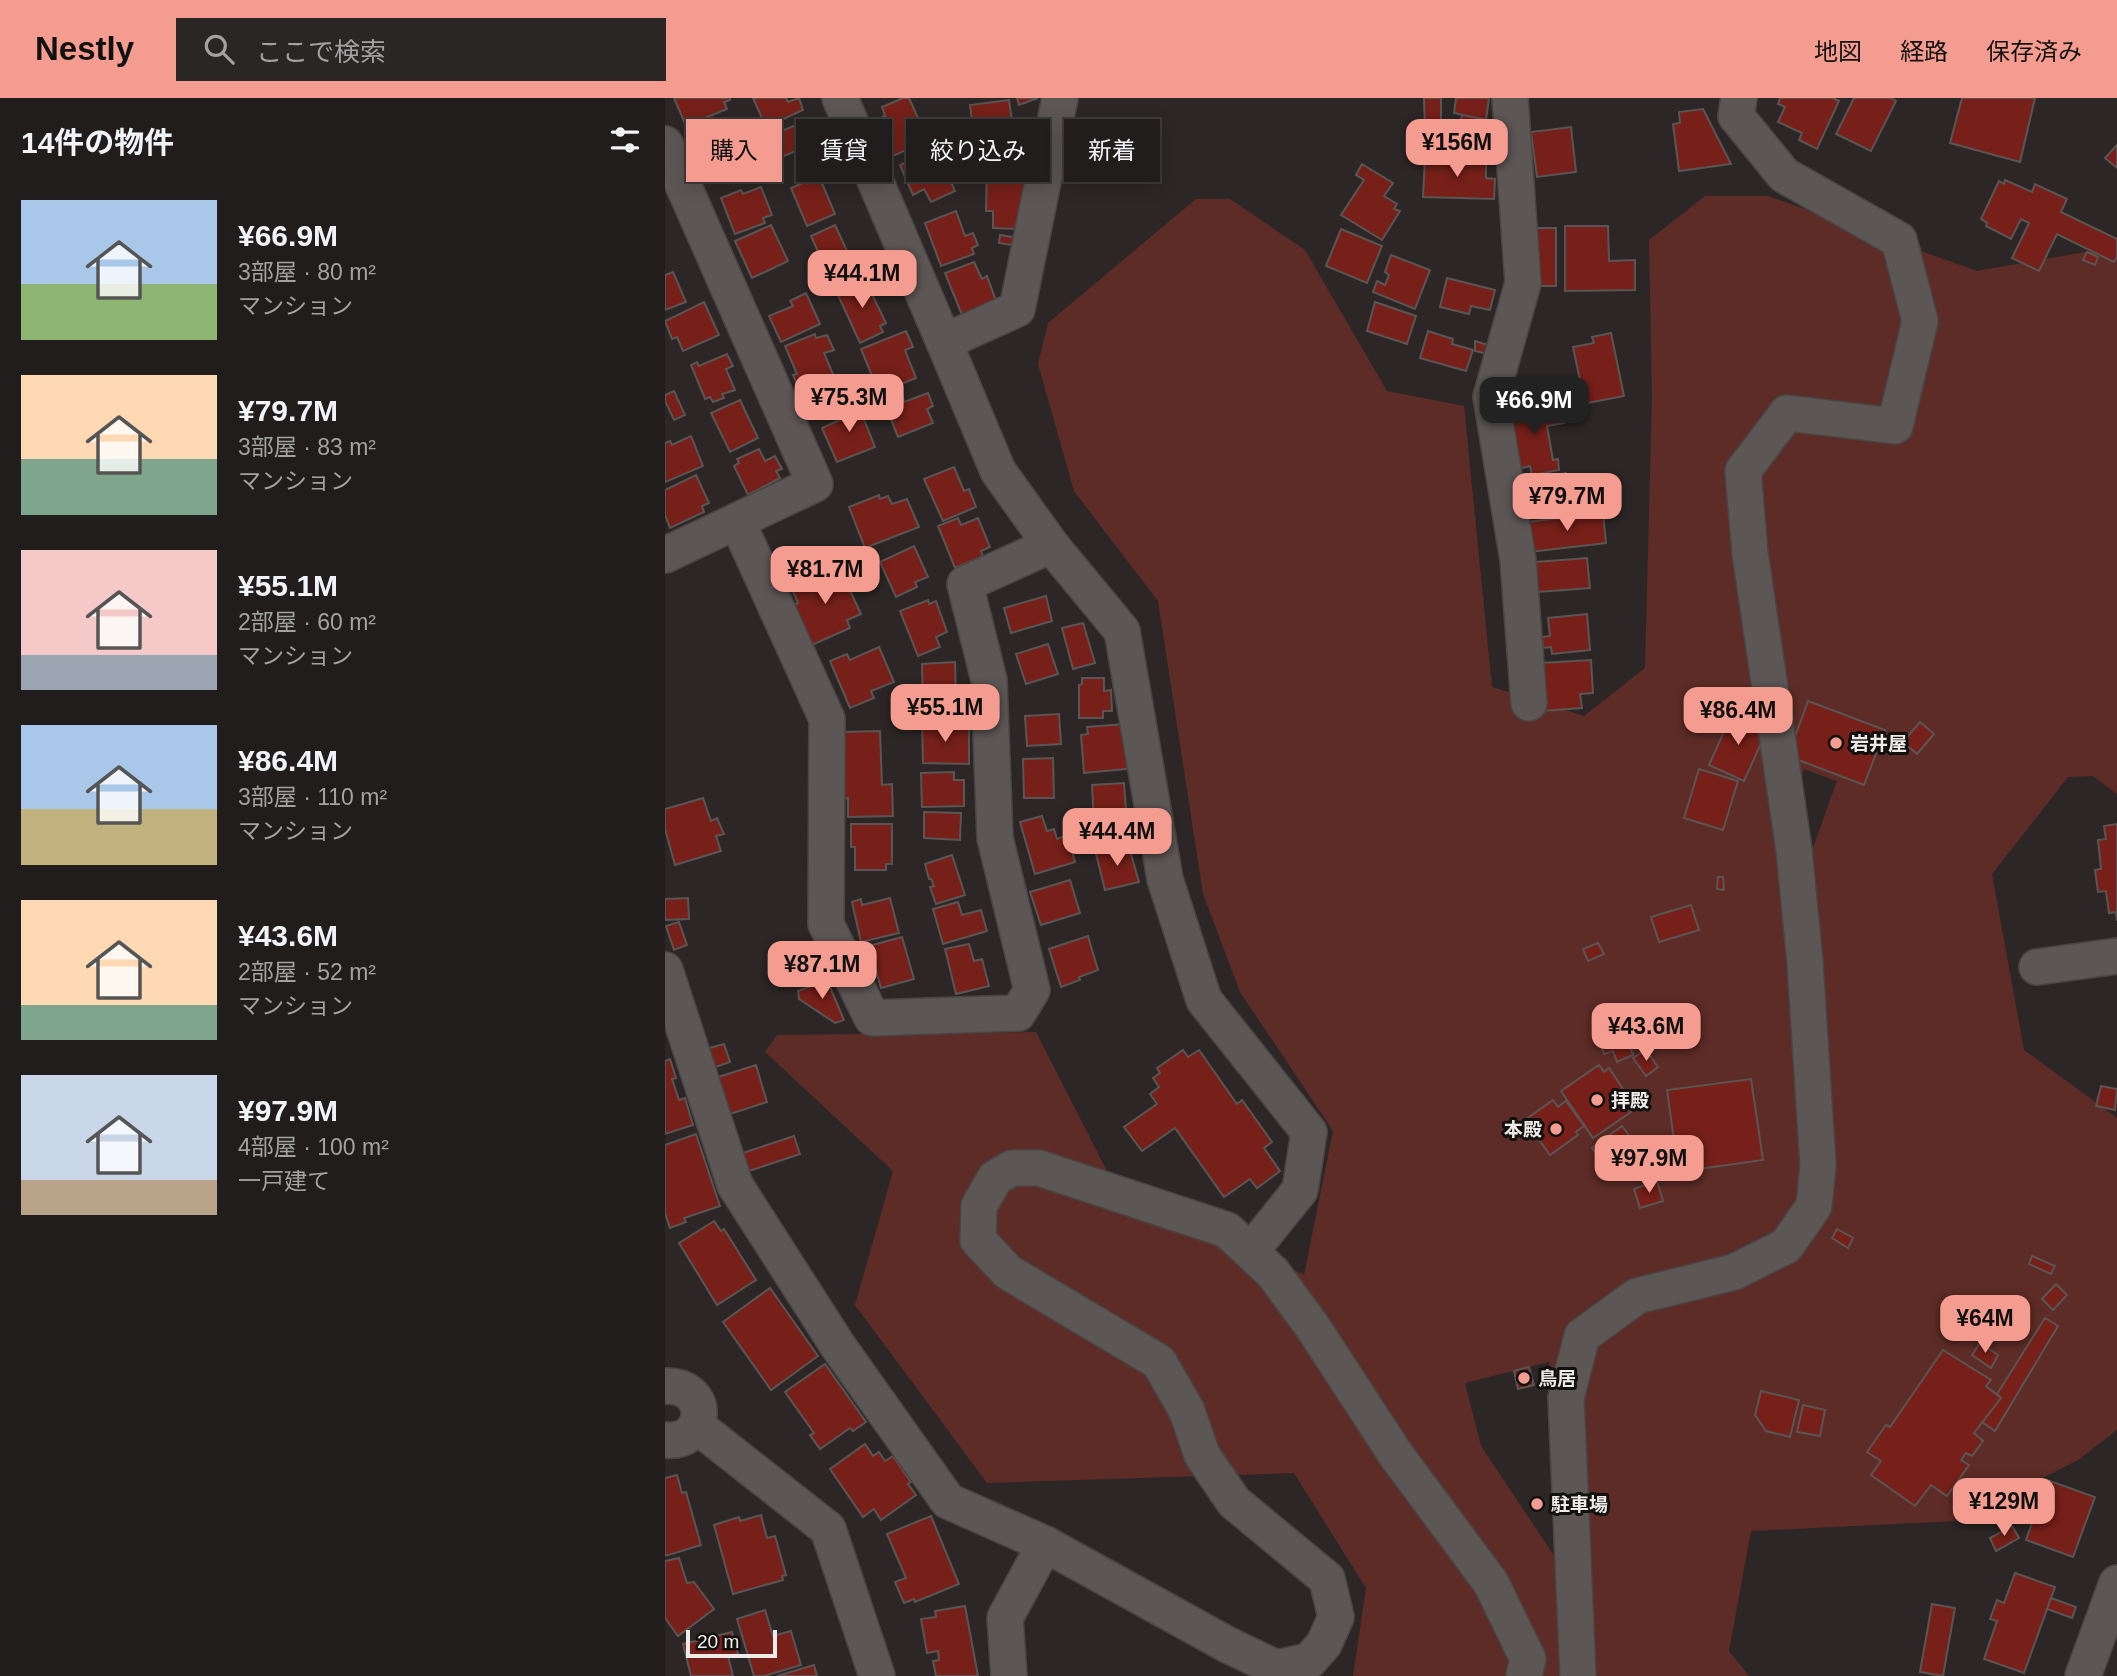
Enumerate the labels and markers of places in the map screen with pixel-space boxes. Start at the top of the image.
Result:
pin: ¥156M [1408,120,1506,179]
pin: ¥44.1M [805,250,919,310]
pin: ¥75.3M [792,374,906,434]
pin: ¥66.9M [1477,378,1591,437]
pin: ¥79.7M [1510,474,1624,533]
pin: ¥81.7M [768,546,882,606]
pin: ¥55.1M [888,684,1002,744]
pin: ¥86.4M [1681,688,1795,747]
place label: 岩井屋 [1850,733,1907,754]
marker: 岩井屋 [1828,735,1844,751]
pin: ¥44.4M [1060,808,1174,868]
pin: ¥87.1M [765,942,879,1001]
pin: ¥43.6M [1589,1004,1703,1063]
place label: 拝殿 [1611,1090,1649,1111]
marker: 拝殿 [1589,1092,1605,1108]
place label: 本殿 [1504,1119,1542,1140]
marker: 本殿 [1548,1121,1564,1137]
pin: ¥97.9M [1592,1136,1706,1195]
pin: ¥64M [1944,1296,2026,1355]
place label: 鳥居 [1538,1368,1576,1389]
marker: 鳥居 [1516,1370,1532,1386]
pin: ¥129M [1955,1478,2053,1538]
place label: 駐車場 [1551,1494,1608,1515]
marker: 駐車場 [1529,1496,1545,1512]

